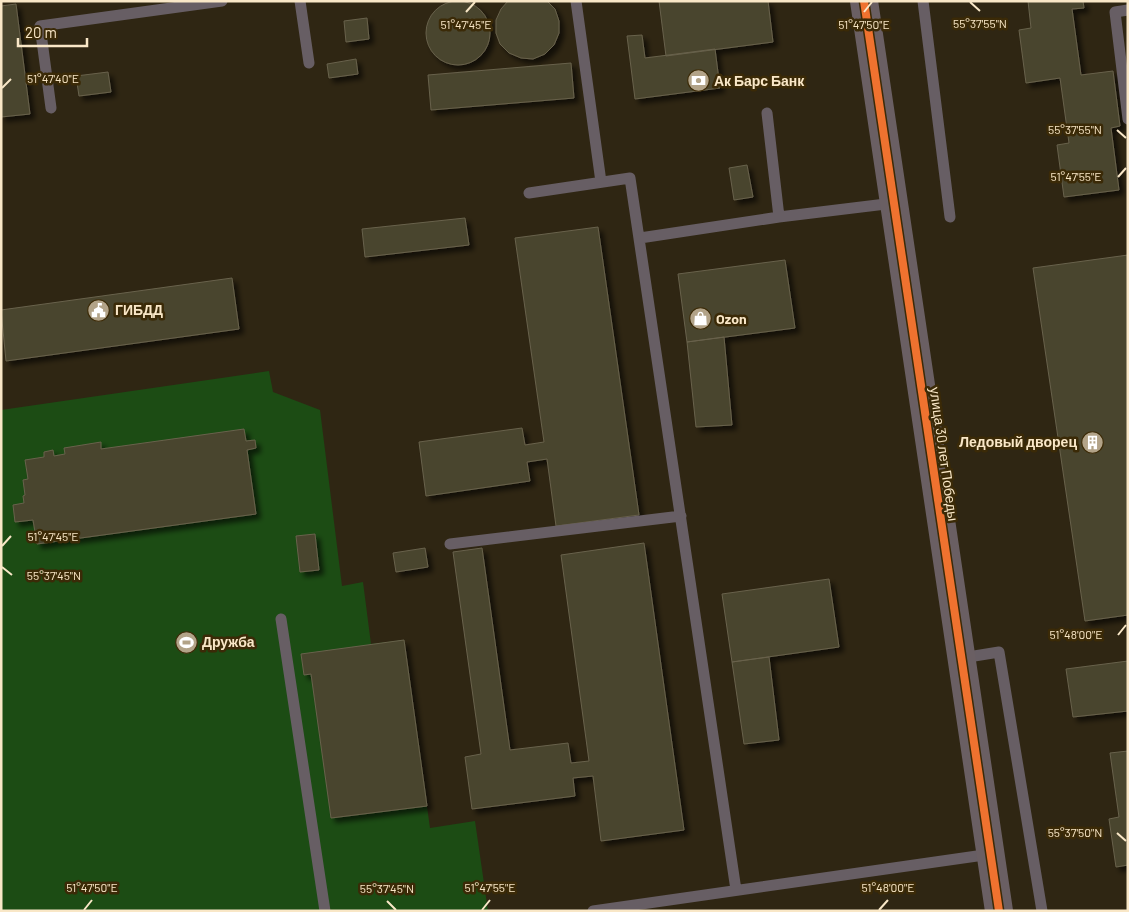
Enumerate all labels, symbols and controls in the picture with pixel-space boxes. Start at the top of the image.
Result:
scale bar [18,15,86,47]
text: 55°37'55"N [953,16,1007,30]
text: 51°47'45"E [440,17,492,31]
text: 51°47'50"E [838,17,890,31]
text: 20 m [25,23,57,41]
bank icon: Ак Барс Банк [686,69,710,93]
text: 51°47'40"E [27,71,79,85]
place label: Ак Барс Банк [714,72,805,89]
text: 55°37'55"N [1048,122,1102,136]
text: 51°47'55"E [1051,169,1101,183]
public building icon: ГИБДД [87,298,111,322]
place label: ГИБДД [115,301,163,318]
shop icon: Ozon [688,307,712,331]
place label: Ozon [716,310,747,327]
street label: улица 30 лет Победы [927,386,962,522]
building icon: Ледовый дворец [1081,430,1105,454]
place label: Ледовый дворец [959,433,1077,450]
text: 51°47'45"E [27,529,79,543]
text: 55°37'45"N [27,568,81,582]
text: 51°48'00"E [1049,627,1103,641]
sports icon: Дружба [174,630,198,654]
place label: Дружба [202,633,255,650]
text: 55°37'50"N [1048,825,1102,839]
text: 51°47'50"E [66,880,118,894]
text: 51°47'55"E [465,880,515,894]
text: 51°48'00"E [861,880,915,894]
text: 55°37'45"N [360,881,414,895]

